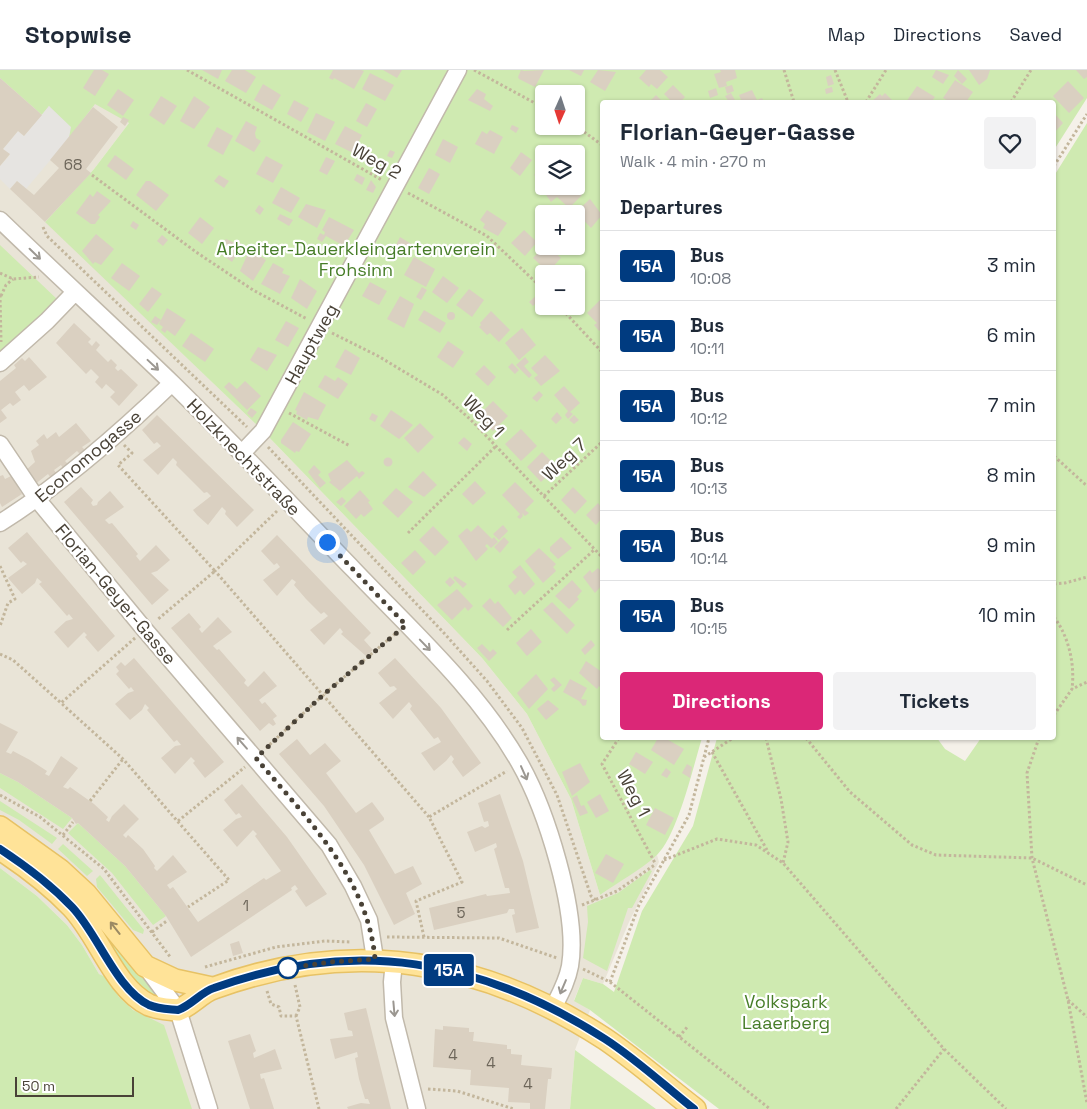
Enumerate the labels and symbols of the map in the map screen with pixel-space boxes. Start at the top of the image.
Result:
north arrow [535,85,585,135]
street label: Weg 2 [348,138,406,184]
house number: 68 [64,155,82,174]
park label: Arbeiter-Dauerkleingartenverein Frohsinn [216,237,496,281]
one-way arrow [29,248,41,260]
street label: Hauptweg [279,300,343,388]
one-way arrow [147,359,159,371]
street label: Weg 1 [458,390,510,442]
street label: Holzknechtstraße [182,394,306,520]
street label: Economogasse [30,405,146,507]
street label: Weg 7 [537,433,591,485]
street label: Florian-Geyer-Gasse [50,519,182,669]
your location [315,530,340,555]
one-way arrow [419,638,431,651]
one-way arrow [237,737,248,750]
one-way arrow [519,765,529,780]
street label: Weg 1 [612,766,656,820]
house number: 1 [243,896,249,915]
house number: 5 [457,903,466,922]
one-way arrow [109,922,120,935]
line badge: 15A [420,954,478,986]
unlabelled marker [277,957,299,979]
one-way arrow [558,979,568,994]
park label: Volkspark Laaerberg [742,990,830,1034]
one-way arrow [389,1001,398,1017]
house number: 4 [448,1045,458,1064]
house number: 4 [486,1053,496,1072]
scale bar [15,1074,134,1097]
house number: 4 [523,1074,533,1093]

